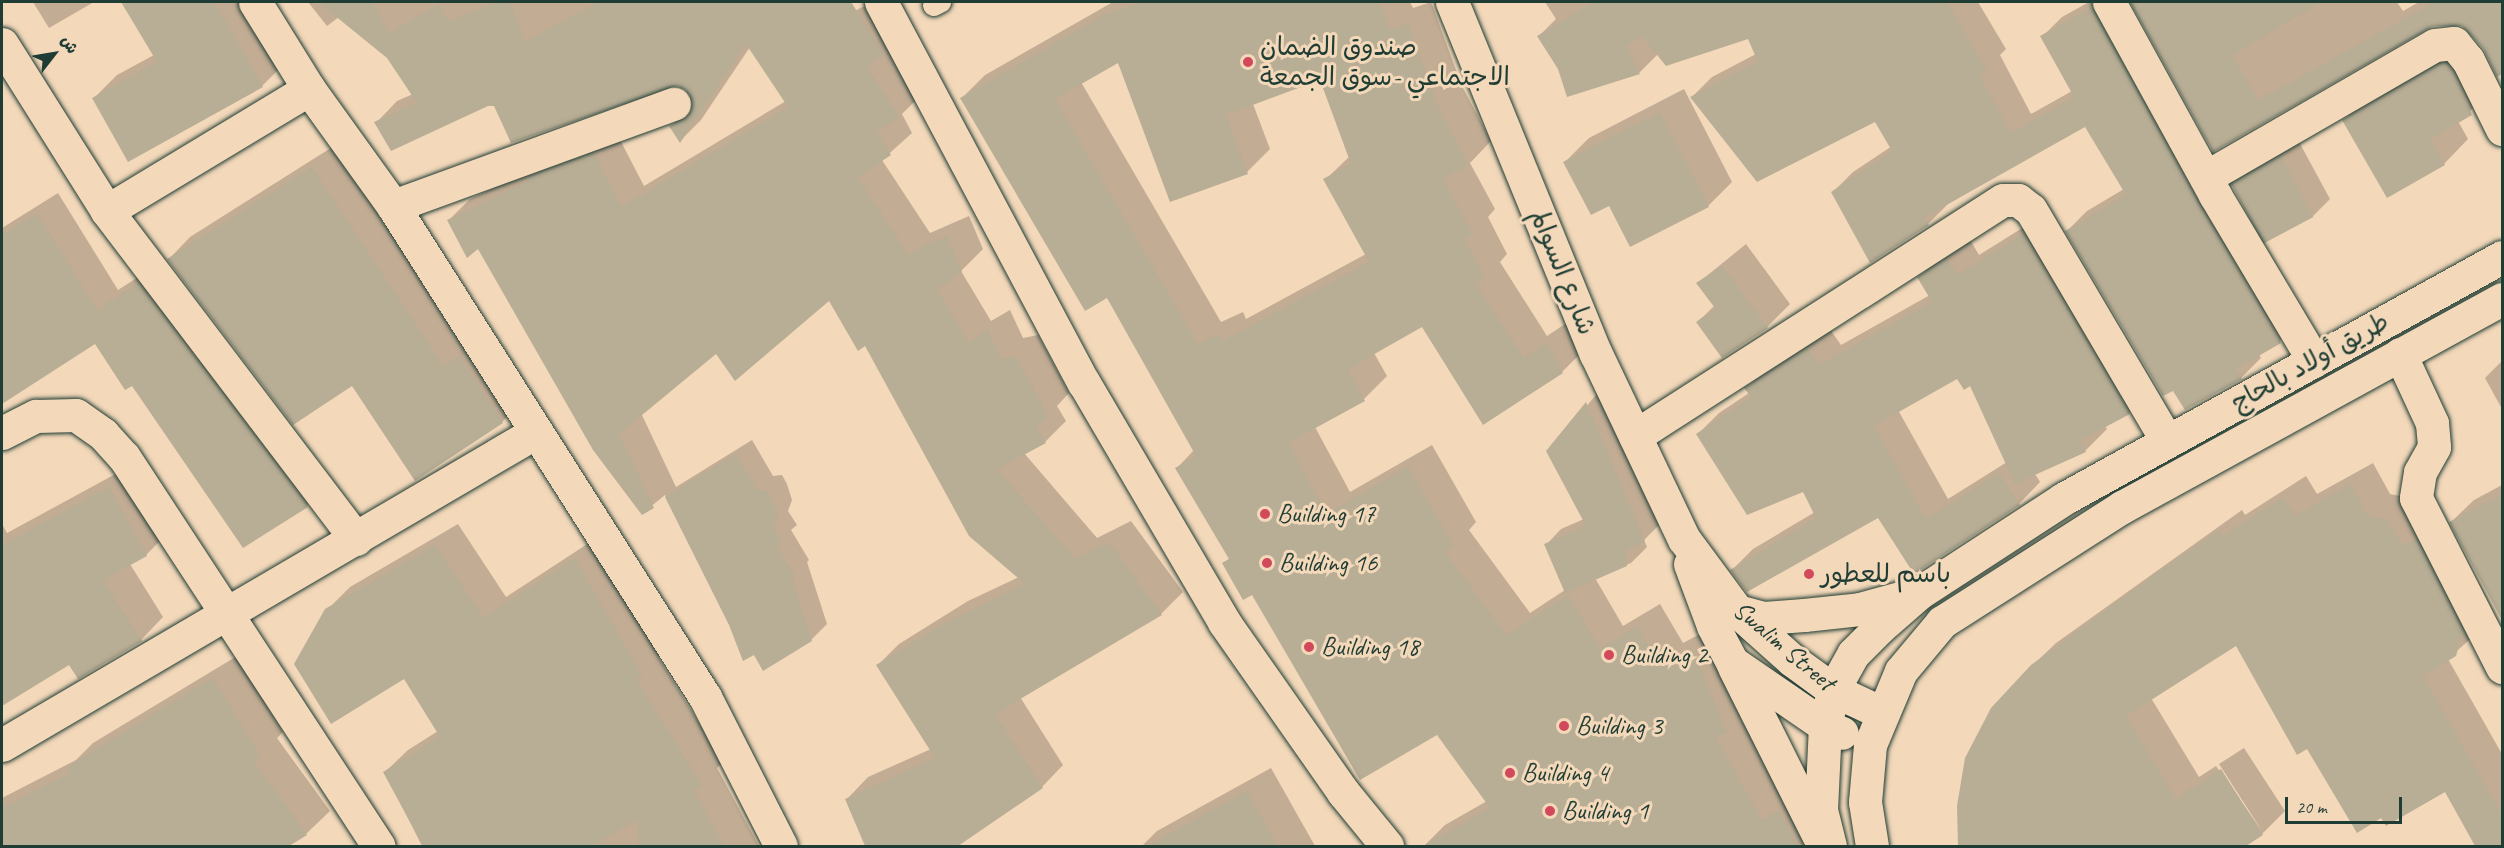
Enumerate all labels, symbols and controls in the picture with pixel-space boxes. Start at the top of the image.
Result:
north arrow [24,24,84,84]
place label: صندوق الضمان الاجتماعي -سوق الجمعة [1260,31,1510,92]
text: ش [56,32,83,57]
marker: صندوق الضمان الاجتماعي -سوق الجمعة [1241,55,1255,69]
street label: شارع السوالم [1524,204,1602,340]
street label: طريق أولاد بالحاج [2226,306,2394,418]
place label: Building 17 [1277,498,1375,530]
marker: Building 17 [1258,507,1272,521]
place label: Building 16 [1279,547,1377,579]
marker: Building 16 [1260,556,1274,570]
place label: باسم للعطور [1821,558,1951,590]
marker: باسم للعطور [1802,567,1816,581]
street label: Swalim Street [1727,594,1841,698]
place label: Building 18 [1321,631,1419,663]
place label: Building 2 [1621,639,1707,671]
marker: Building 18 [1302,640,1316,654]
marker: Building 2 [1602,648,1616,662]
place label: Building 3 [1576,710,1662,742]
marker: Building 3 [1557,719,1571,733]
place label: Building 4 [1522,757,1608,789]
marker: Building 4 [1503,766,1517,780]
scale bar [2288,785,2405,823]
place label: Building 1 [1562,795,1648,827]
text: 20 m [2296,796,2327,818]
marker: Building 1 [1543,804,1557,818]

